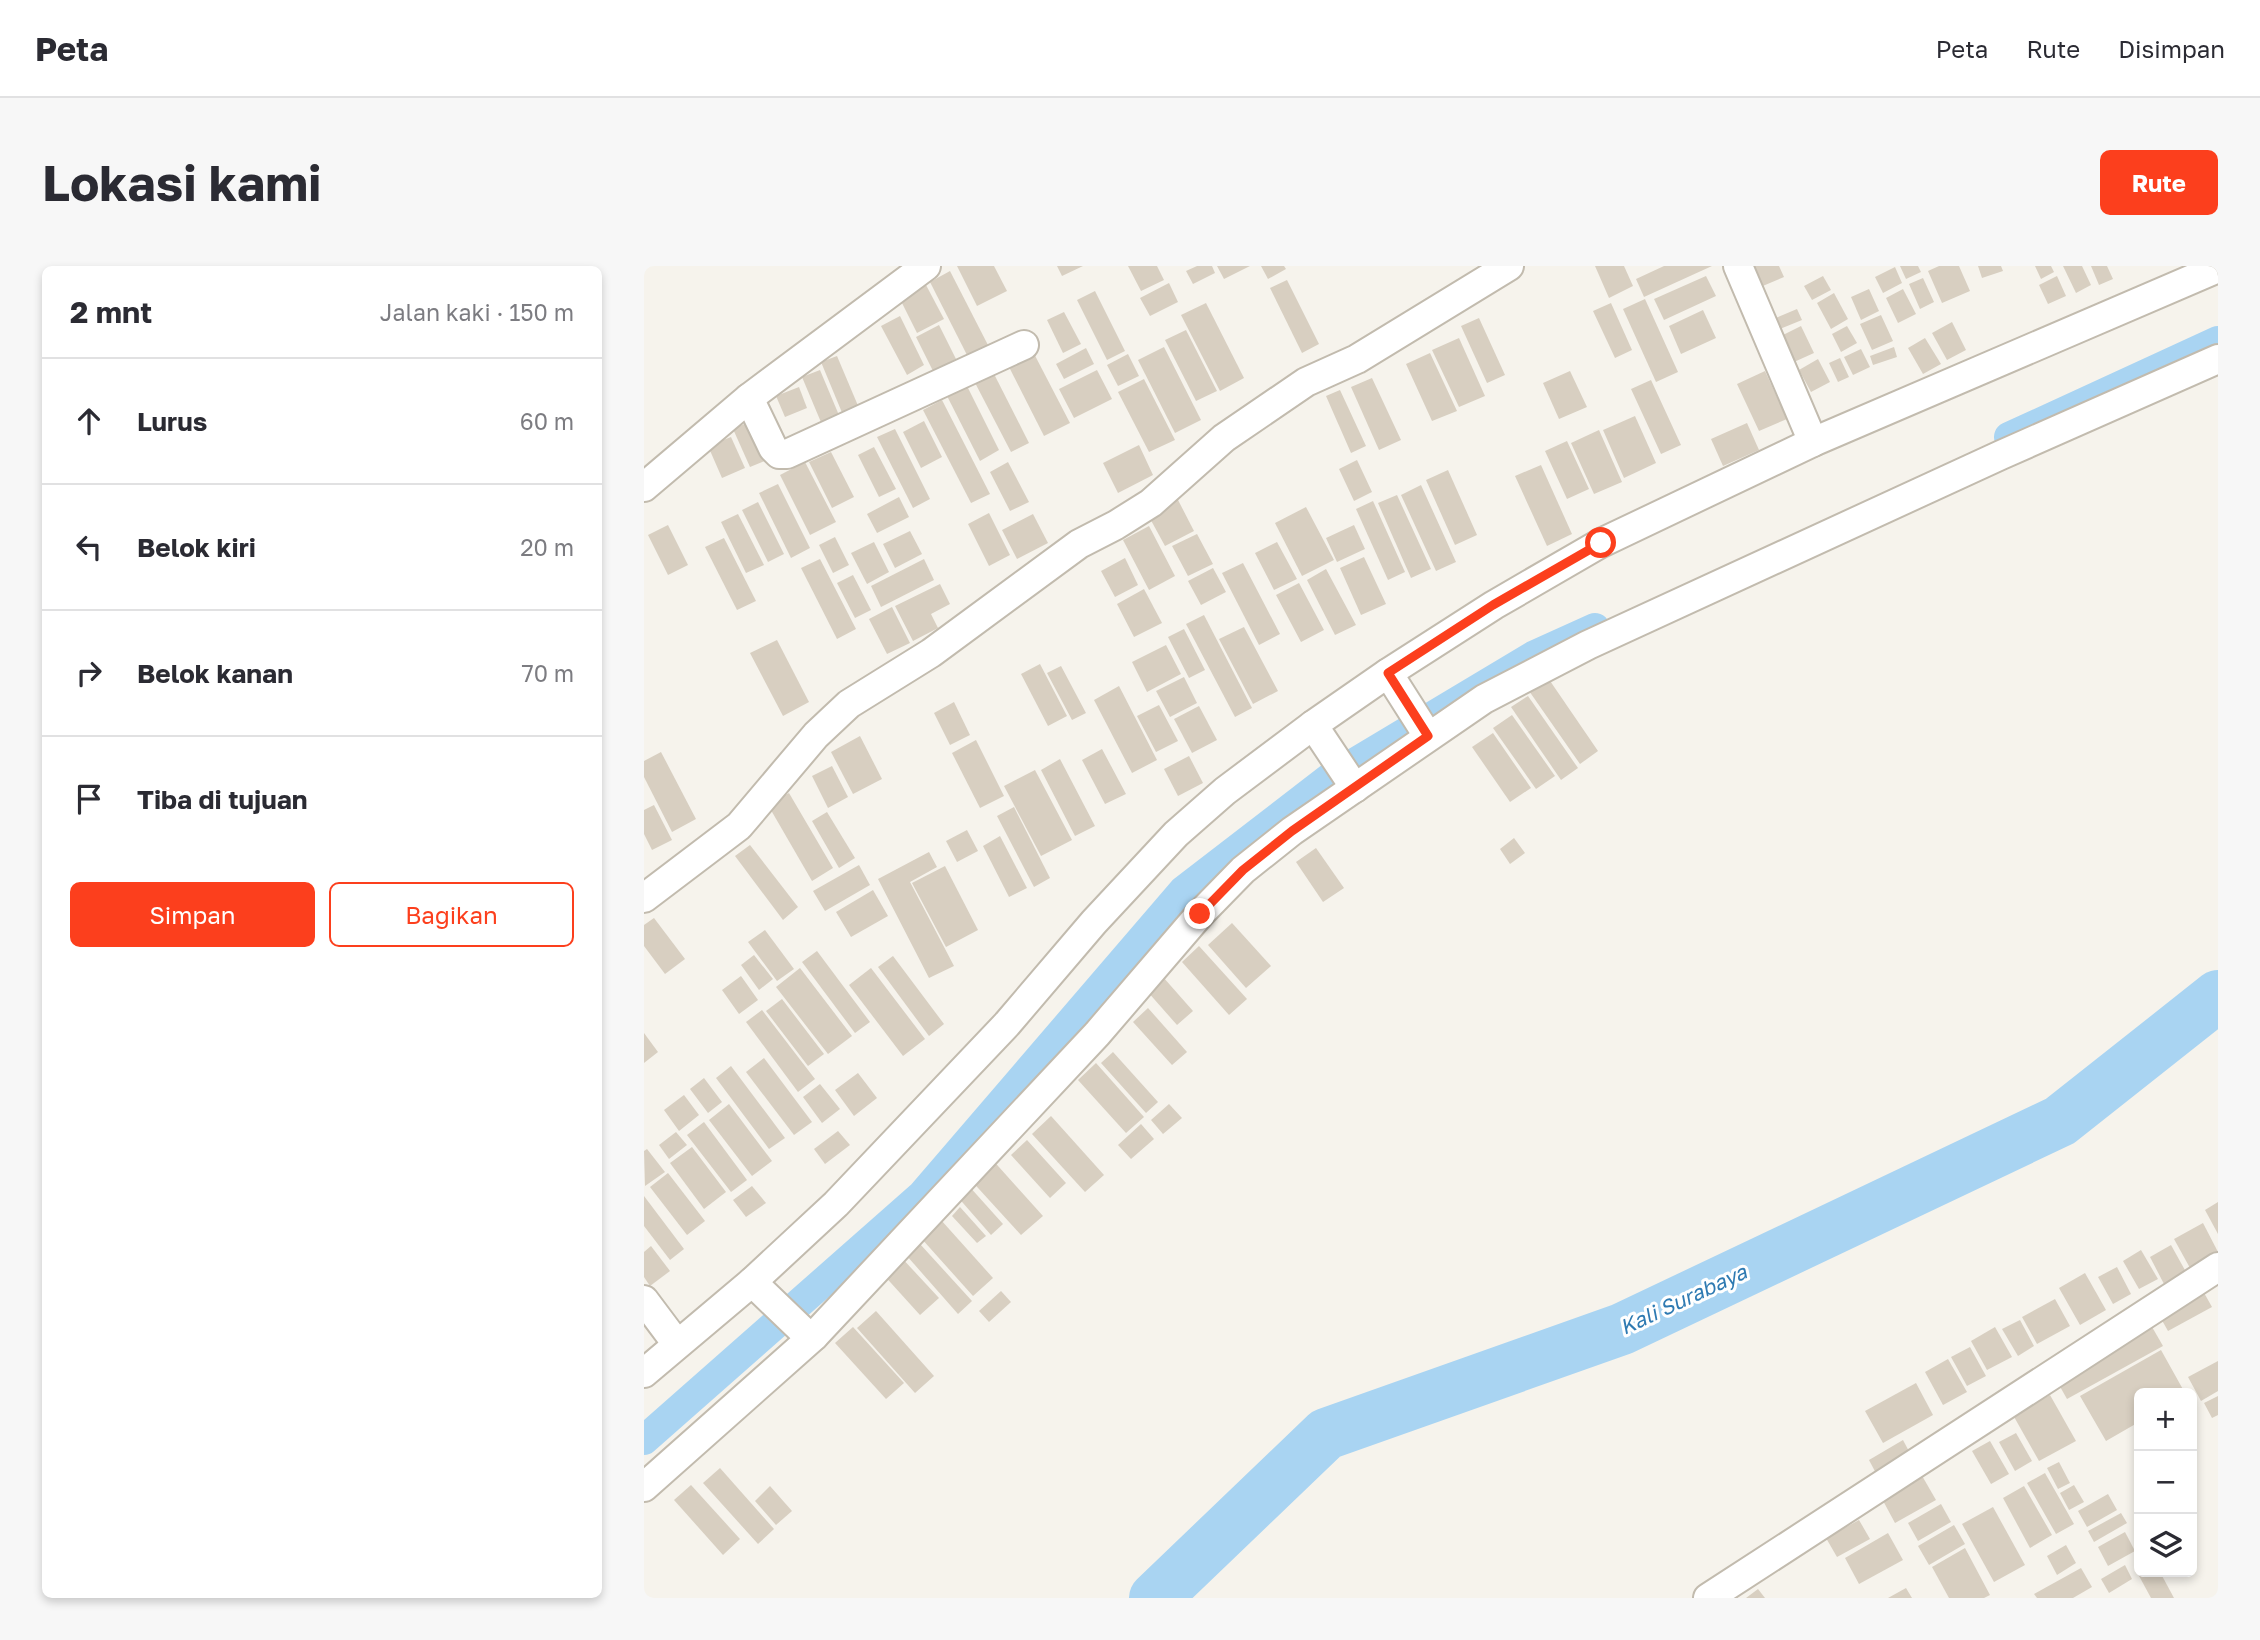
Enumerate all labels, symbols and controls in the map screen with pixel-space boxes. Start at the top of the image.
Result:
text: Peta [35,29,108,68]
text: Peta [1936,34,1988,63]
text: Rute [2026,34,2080,63]
text: Disimpan [2118,34,2225,63]
button: Rute [2100,150,2218,215]
text: Lokasi kami [42,153,321,212]
text: 2 mnt [70,294,152,330]
text: Jalan kaki · 150 m [380,298,574,326]
icon: ahead [70,402,108,440]
text: Lurus [137,406,207,437]
text: 60 m [520,407,574,435]
route start [1585,527,1616,558]
icon: left [70,528,108,566]
text: Belok kiri [137,532,256,563]
text: 20 m [520,533,574,561]
icon: right [70,654,108,692]
text: Belok kanan [137,658,293,689]
text: 70 m [521,659,574,687]
icon: arrive [70,780,108,818]
text: Tiba di tujuan [137,784,307,815]
button: Simpan [70,882,315,947]
button: Bagikan [329,882,574,947]
route end [1184,898,1215,929]
water label: Kali Surabaya [1615,1258,1752,1340]
map controls [2134,1388,2197,1577]
button: + [2134,1388,2197,1451]
button: − [2134,1451,2197,1514]
button: layers [2134,1514,2197,1577]

